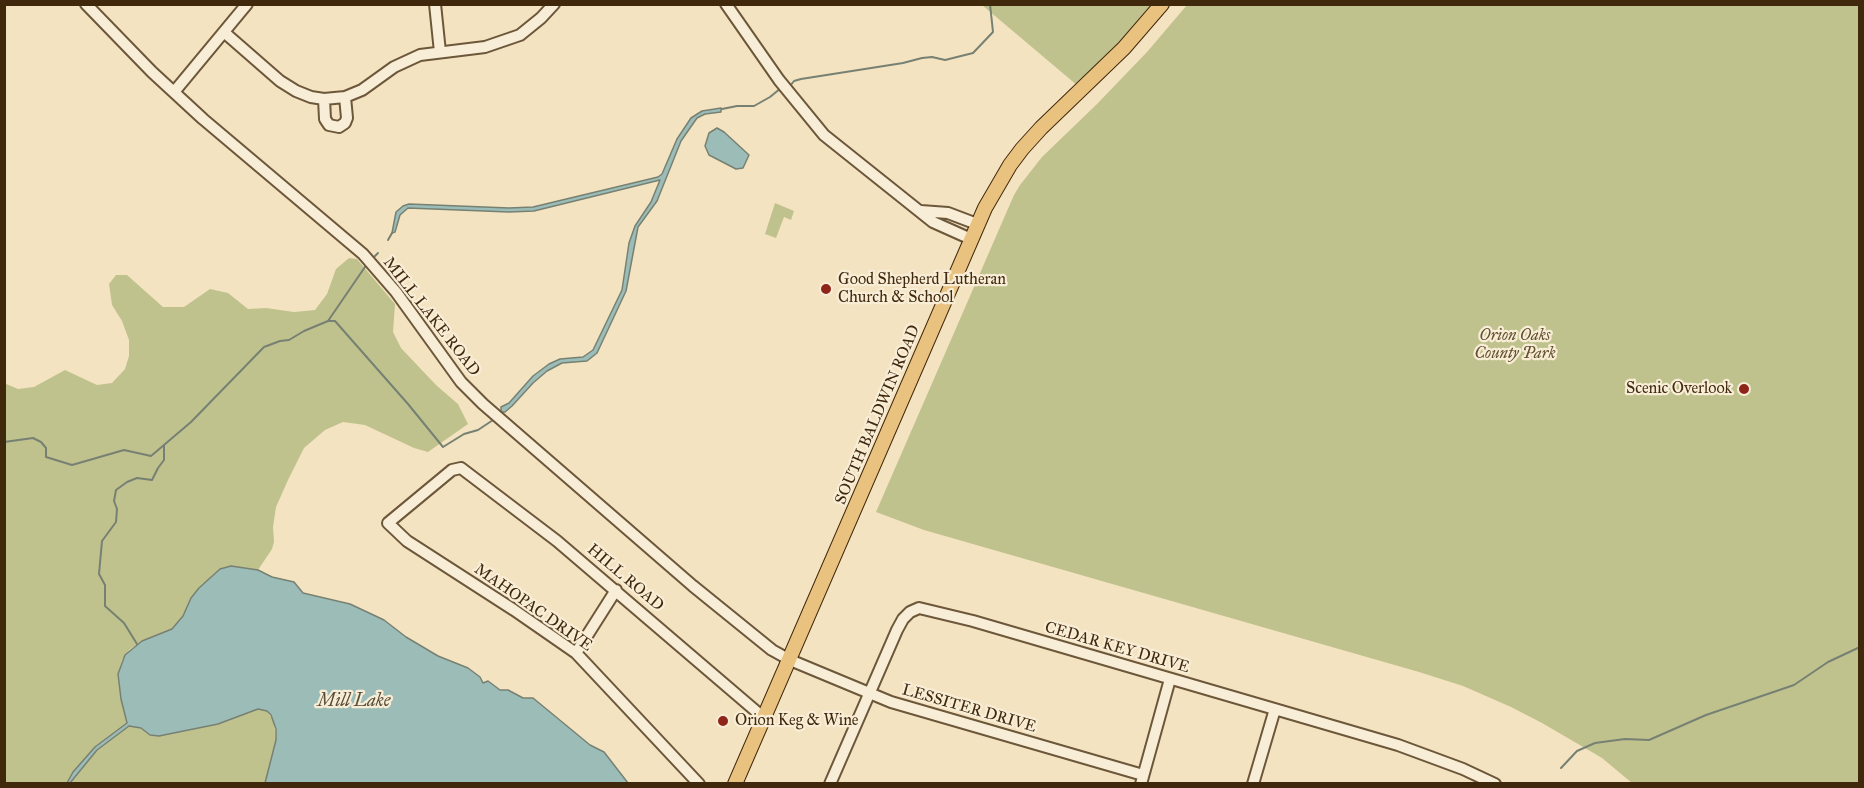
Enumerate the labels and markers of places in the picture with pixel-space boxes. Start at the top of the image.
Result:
place label: Good Shepherd Lutheran Church & School [838,270,1006,308]
marker: Good Shepherd Lutheran Church & School [819,282,833,296]
place label: Scenic Overlook [1626,379,1732,399]
marker: Scenic Overlook [1737,382,1751,396]
place label: Orion Keg & Wine [735,711,858,731]
marker: Orion Keg & Wine [716,714,730,728]

